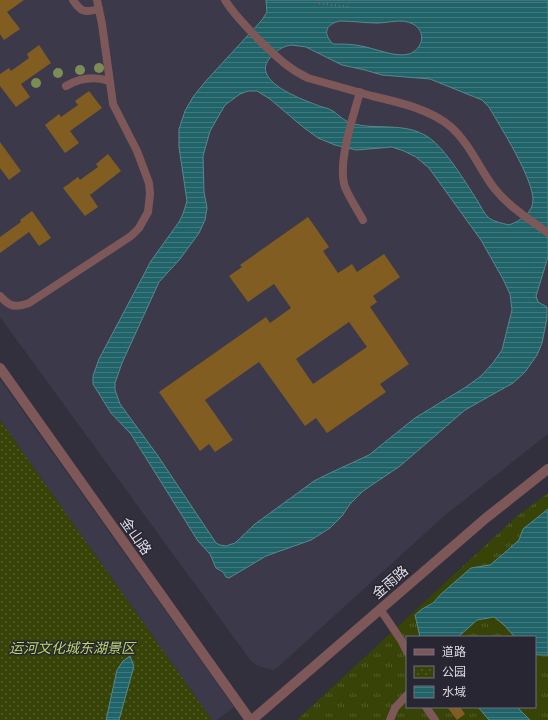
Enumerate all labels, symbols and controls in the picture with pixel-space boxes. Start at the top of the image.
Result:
street label: 金山路 [117,514,155,558]
street label: 金雨路 [368,561,412,603]
legend [406,636,536,708]
park label: 运河文化城东湖景区 [9,639,137,657]
text: 道路 [442,644,466,659]
text: 公园 [442,664,466,679]
text: 水域 [442,684,466,699]

